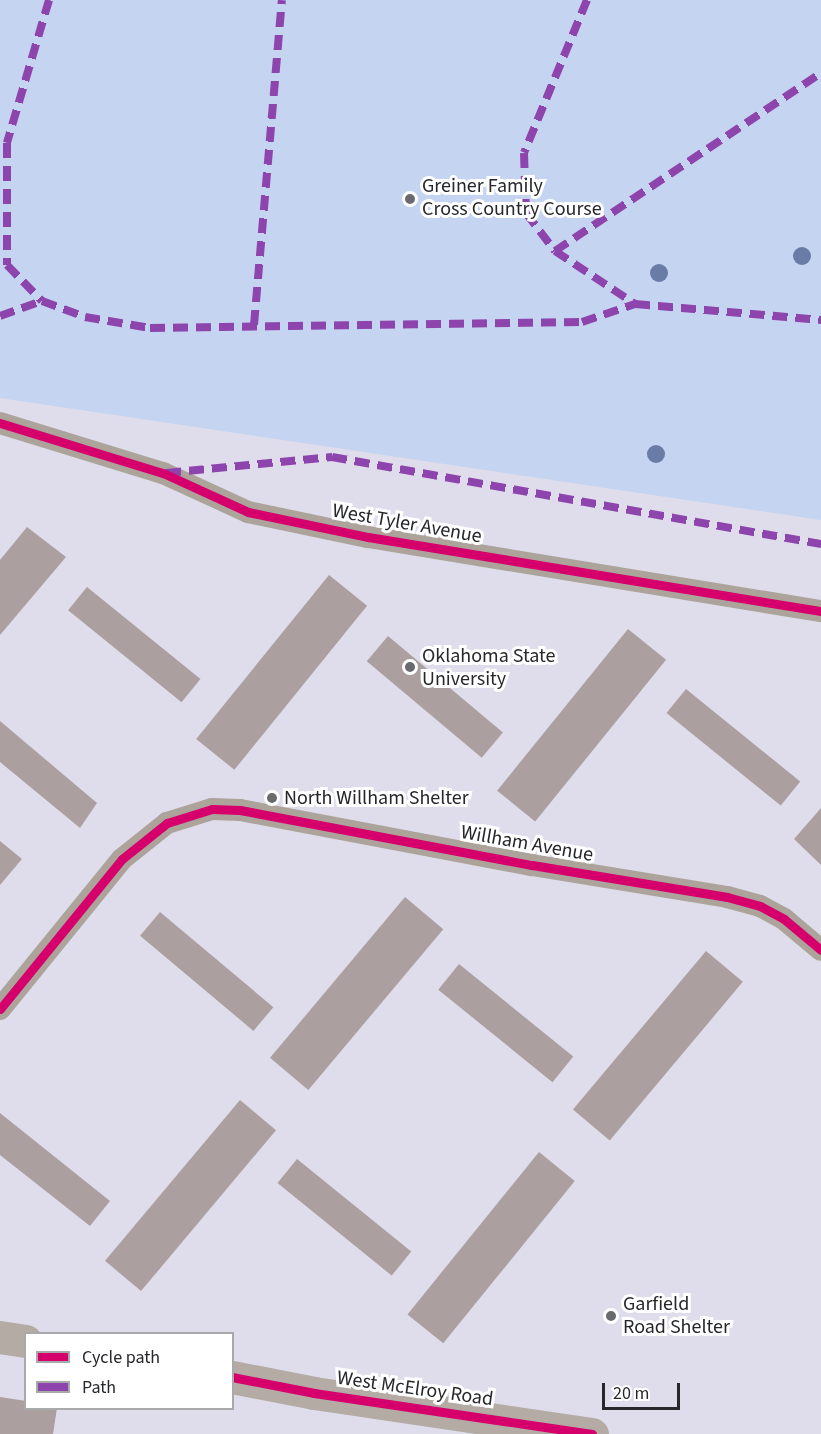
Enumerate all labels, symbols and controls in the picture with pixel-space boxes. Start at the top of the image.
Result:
place label: Greiner Family Cross Country Course [422,175,602,222]
marker: Greiner Family Cross Country Course [403,192,417,206]
street label: West Tyler Avenue [330,499,484,549]
place label: Oklahoma State University [422,644,555,691]
marker: Oklahoma State University [403,660,417,674]
place label: North Willham Shelter [284,786,469,810]
marker: North Willham Shelter [265,791,279,805]
street label: Willham Avenue [459,821,595,867]
place label: Garfield Road Shelter [623,1292,730,1339]
marker: Garfield Road Shelter [604,1309,618,1323]
legend [24,1332,234,1410]
text: Cycle path [82,1345,160,1370]
street label: West McElroy Road [335,1366,495,1412]
scale bar [605,1371,683,1409]
text: Path [82,1375,116,1400]
text: 20 m [613,1381,649,1406]

